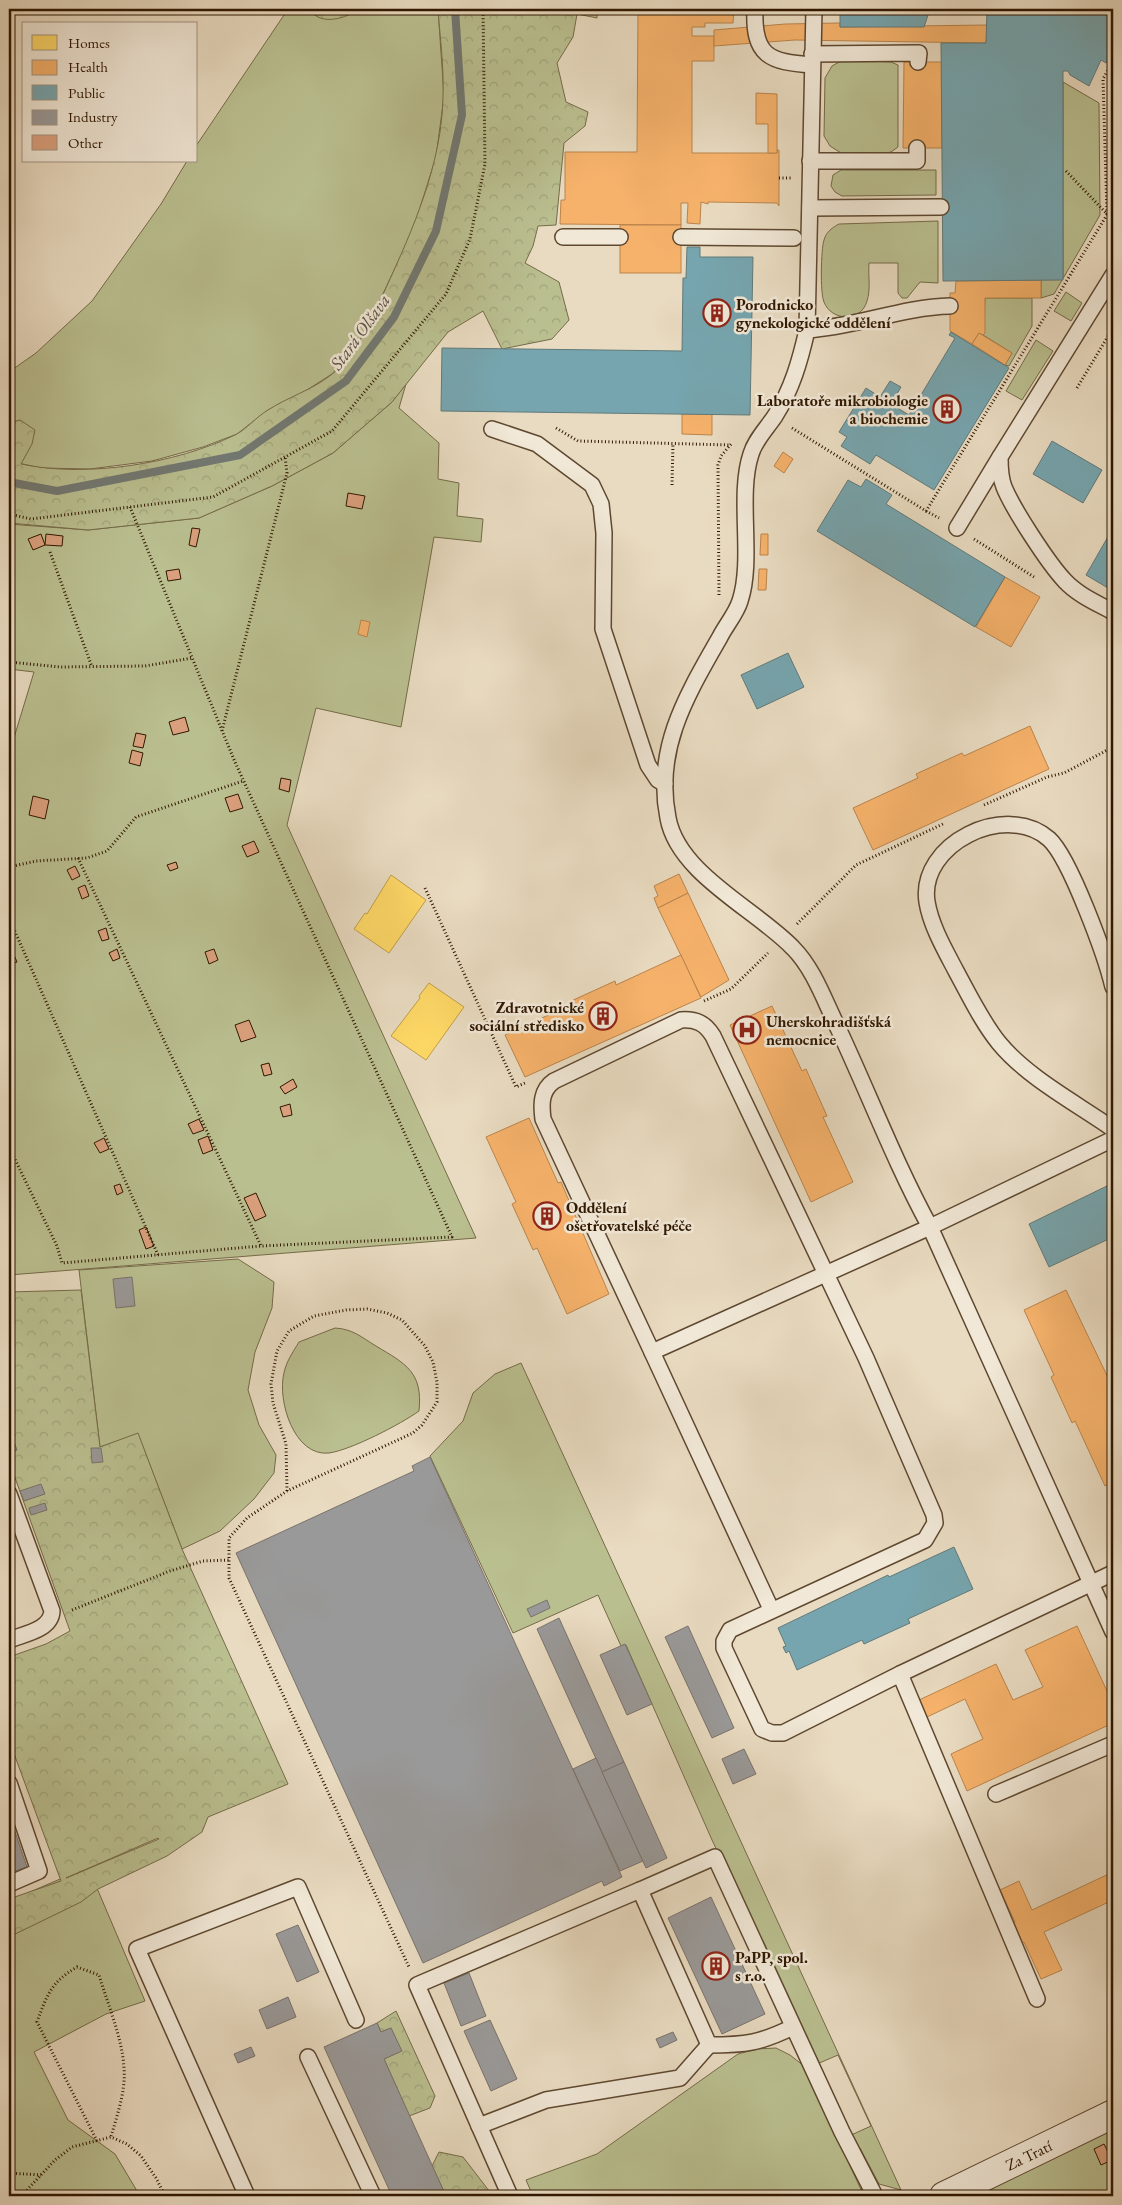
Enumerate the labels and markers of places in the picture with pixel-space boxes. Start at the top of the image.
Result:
place label: Porodnicko gynekologické oddělení [736,294,891,333]
building icon: Porodnicko gynekologické oddělení [702,298,732,328]
place label: Laboratoře mikrobiologie a biochemie [757,390,928,429]
building icon: Laboratoře mikrobiologie a biochemie [932,394,962,424]
place label: Zdravotnické sociální středisko [469,997,584,1036]
building icon: Zdravotnické sociální středisko [588,1001,618,1031]
place label: Uherskohradišťská nemocnice [766,1011,892,1050]
hospital icon: Uherskohradišťská nemocnice [732,1015,762,1045]
place label: Oddělení ošetřovatelské péče [566,1197,692,1236]
building icon: Oddělení ošetřovatelské péče [532,1201,562,1231]
place label: PaPP, spol. s r.o. [735,1947,808,1986]
building icon: PaPP, spol. s r.o. [701,1951,731,1981]

